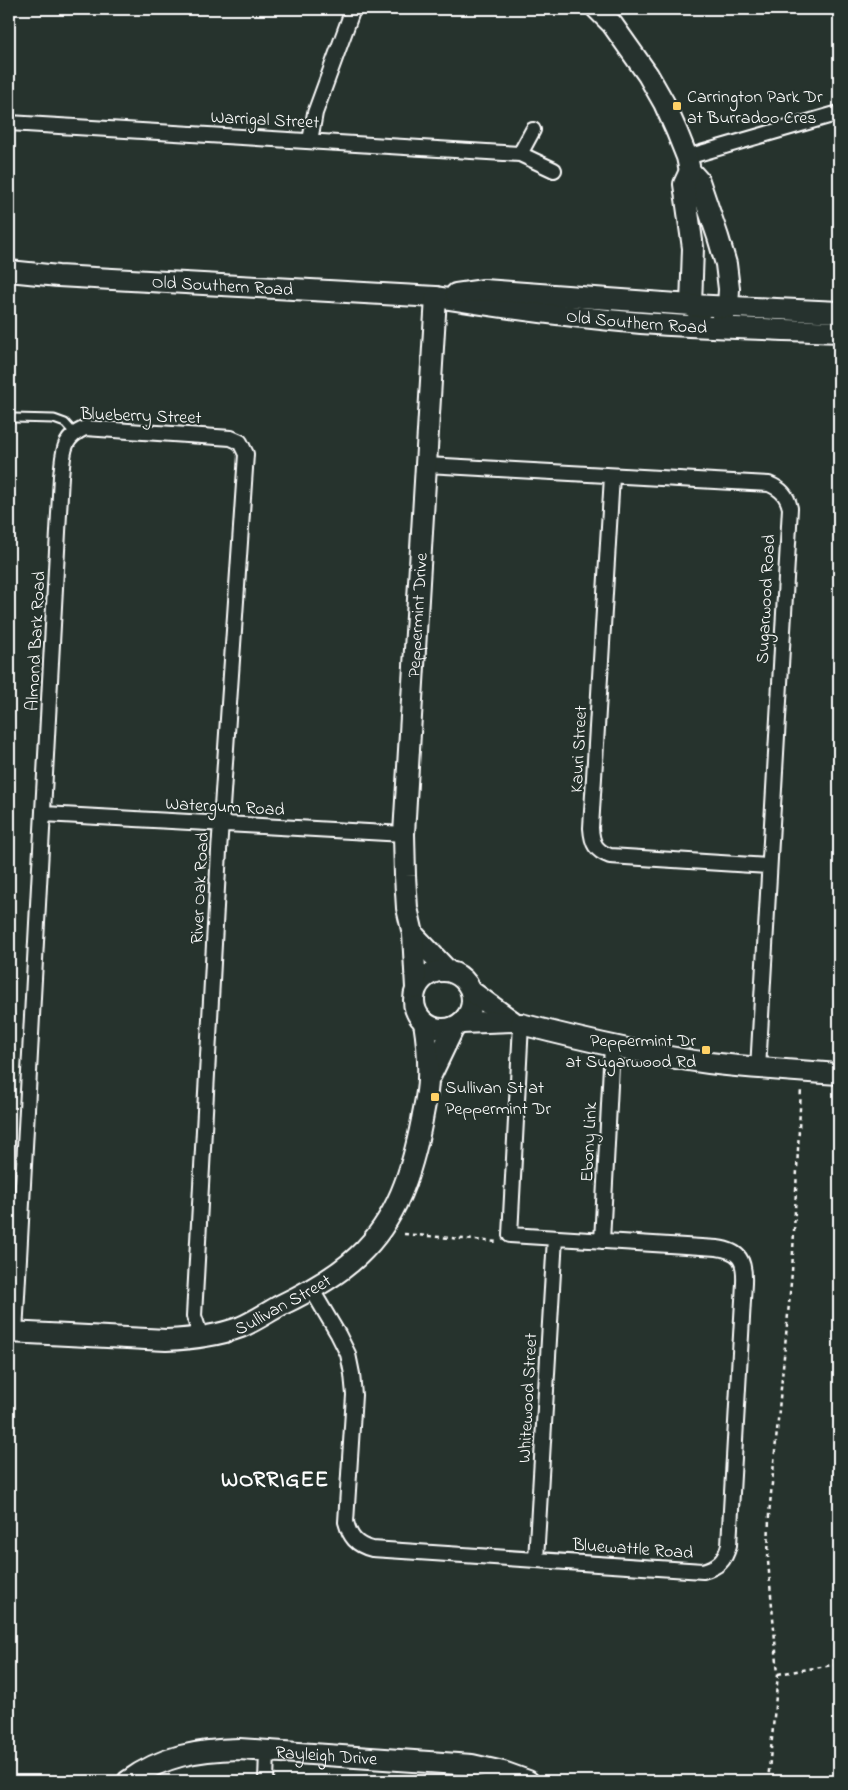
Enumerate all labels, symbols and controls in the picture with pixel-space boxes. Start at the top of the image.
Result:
place label: Carrington Park Dr at Burradoo Cres [687,85,823,132]
marker: Carrington Park Dr at Burradoo Cres [671,100,683,112]
street label: Warrigal Street [210,105,320,138]
street label: Old Southern Road [151,270,294,304]
street label: Old Southern Road [564,304,708,342]
street label: Blueberry Street [79,402,202,432]
street label: Sugarwood Road [751,534,784,664]
street label: Peppermint Drive [402,551,436,679]
street label: Almond Bark Road [20,571,54,712]
street label: Kauri Street [565,705,595,793]
street label: Watergum Road [165,792,285,825]
street label: River Oak Road [185,832,217,945]
place label: Peppermint Dr at Sugarwood Rd [566,1029,696,1077]
marker: Peppermint Dr at Sugarwood Rd [700,1044,712,1056]
place label: Sullivan St at Peppermint Dr [445,1076,551,1123]
marker: Sullivan St at Peppermint Dr [429,1091,441,1103]
street label: Ebony Link [575,1101,605,1183]
street label: Sullivan Street [232,1269,337,1343]
street label: Whitewood Street [513,1332,545,1464]
district label: WORRIGEE [221,1465,329,1497]
street label: Bluewattle Road [571,1533,694,1567]
street label: Rayleigh Drive [274,1741,379,1774]

